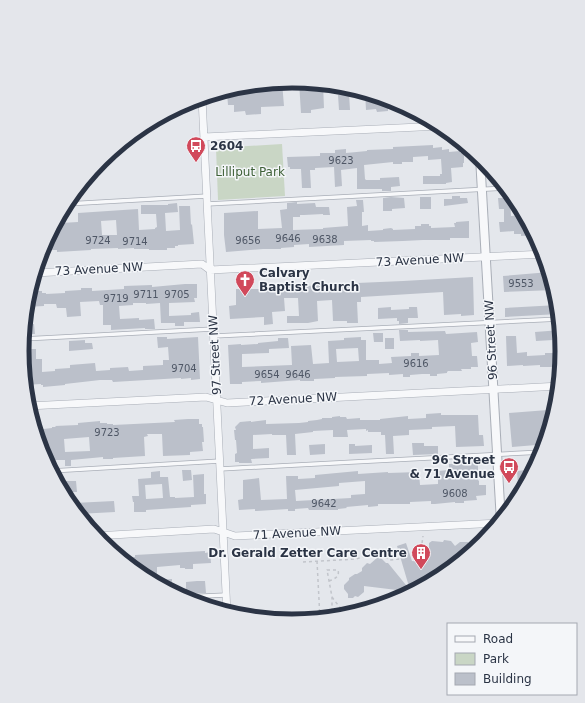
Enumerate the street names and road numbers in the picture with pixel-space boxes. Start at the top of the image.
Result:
street label: 73 Avenue NW [376,251,465,269]
street label: 73 Avenue NW [55,260,144,278]
street label: 96 Street NW [482,299,500,380]
street label: 97 Street NW [206,314,224,395]
street label: 72 Avenue NW [249,390,338,408]
street label: 71 Avenue NW [253,524,342,542]

